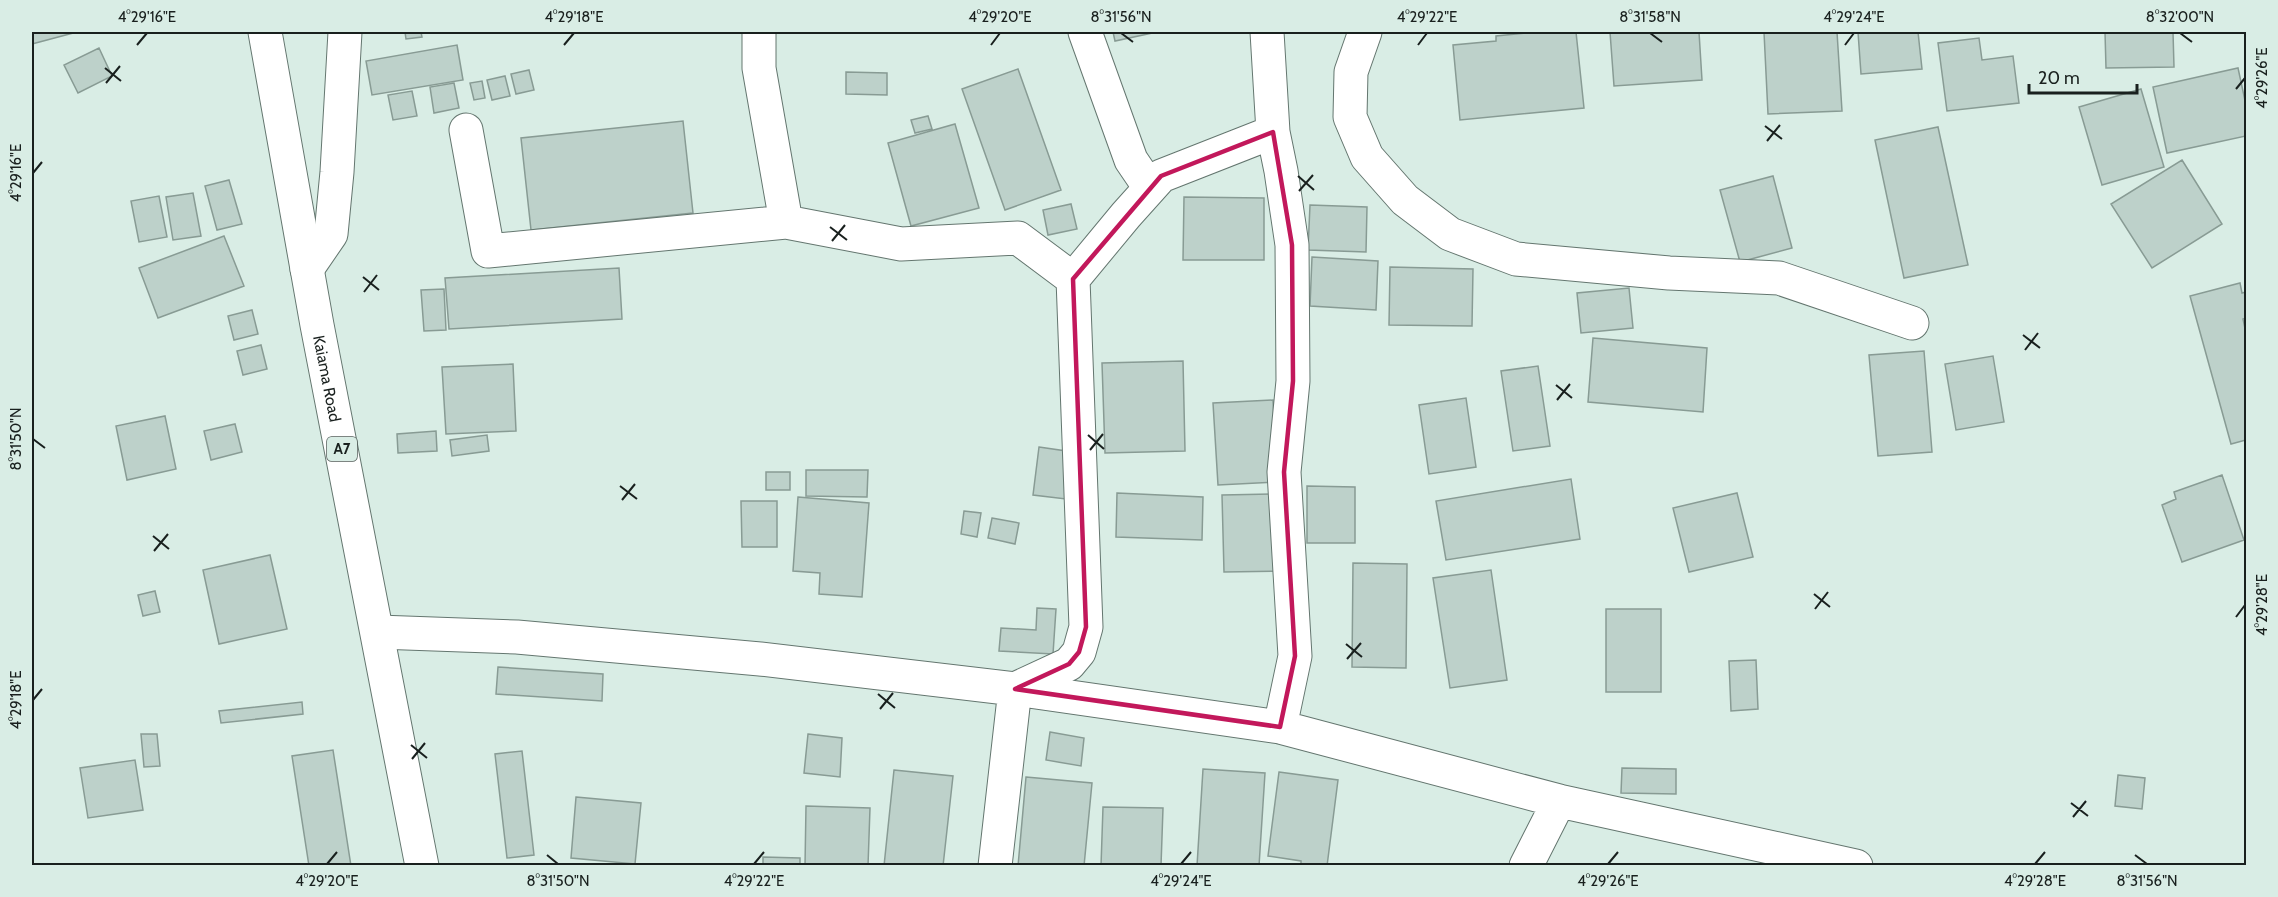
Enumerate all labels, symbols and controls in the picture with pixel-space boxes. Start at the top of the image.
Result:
text: 4°29'16"E [118,8,176,26]
text: 4°29'18"E [545,8,603,26]
text: 4°29'20"E [968,8,1032,26]
text: 8°31'56"N [1090,8,1152,26]
text: 4°29'22"E [1397,8,1457,26]
text: 8°31'58"N [1619,8,1681,26]
text: 4°29'24"E [1823,8,1885,26]
text: 8°32'00"N [2146,8,2214,26]
text: 4°29'26"E [2253,47,2271,109]
scale bar [2029,57,2137,95]
text: 20 m [2038,67,2080,89]
text: 4°29'16"E [7,144,25,202]
street label: Kaiama Road [309,334,345,423]
text: 8°31'50"N [7,407,25,471]
road number: A7 [327,437,357,461]
text: 4°29'28"E [2253,574,2271,636]
text: 4°29'18"E [7,671,25,729]
text: 4°29'20"E [295,872,359,890]
text: 8°31'50"N [526,872,590,890]
text: 4°29'22"E [724,872,784,890]
text: 4°29'24"E [1150,872,1212,890]
text: 4°29'26"E [1577,872,1639,890]
text: 4°29'28"E [2004,872,2066,890]
text: 8°31'56"N [2116,872,2178,890]

